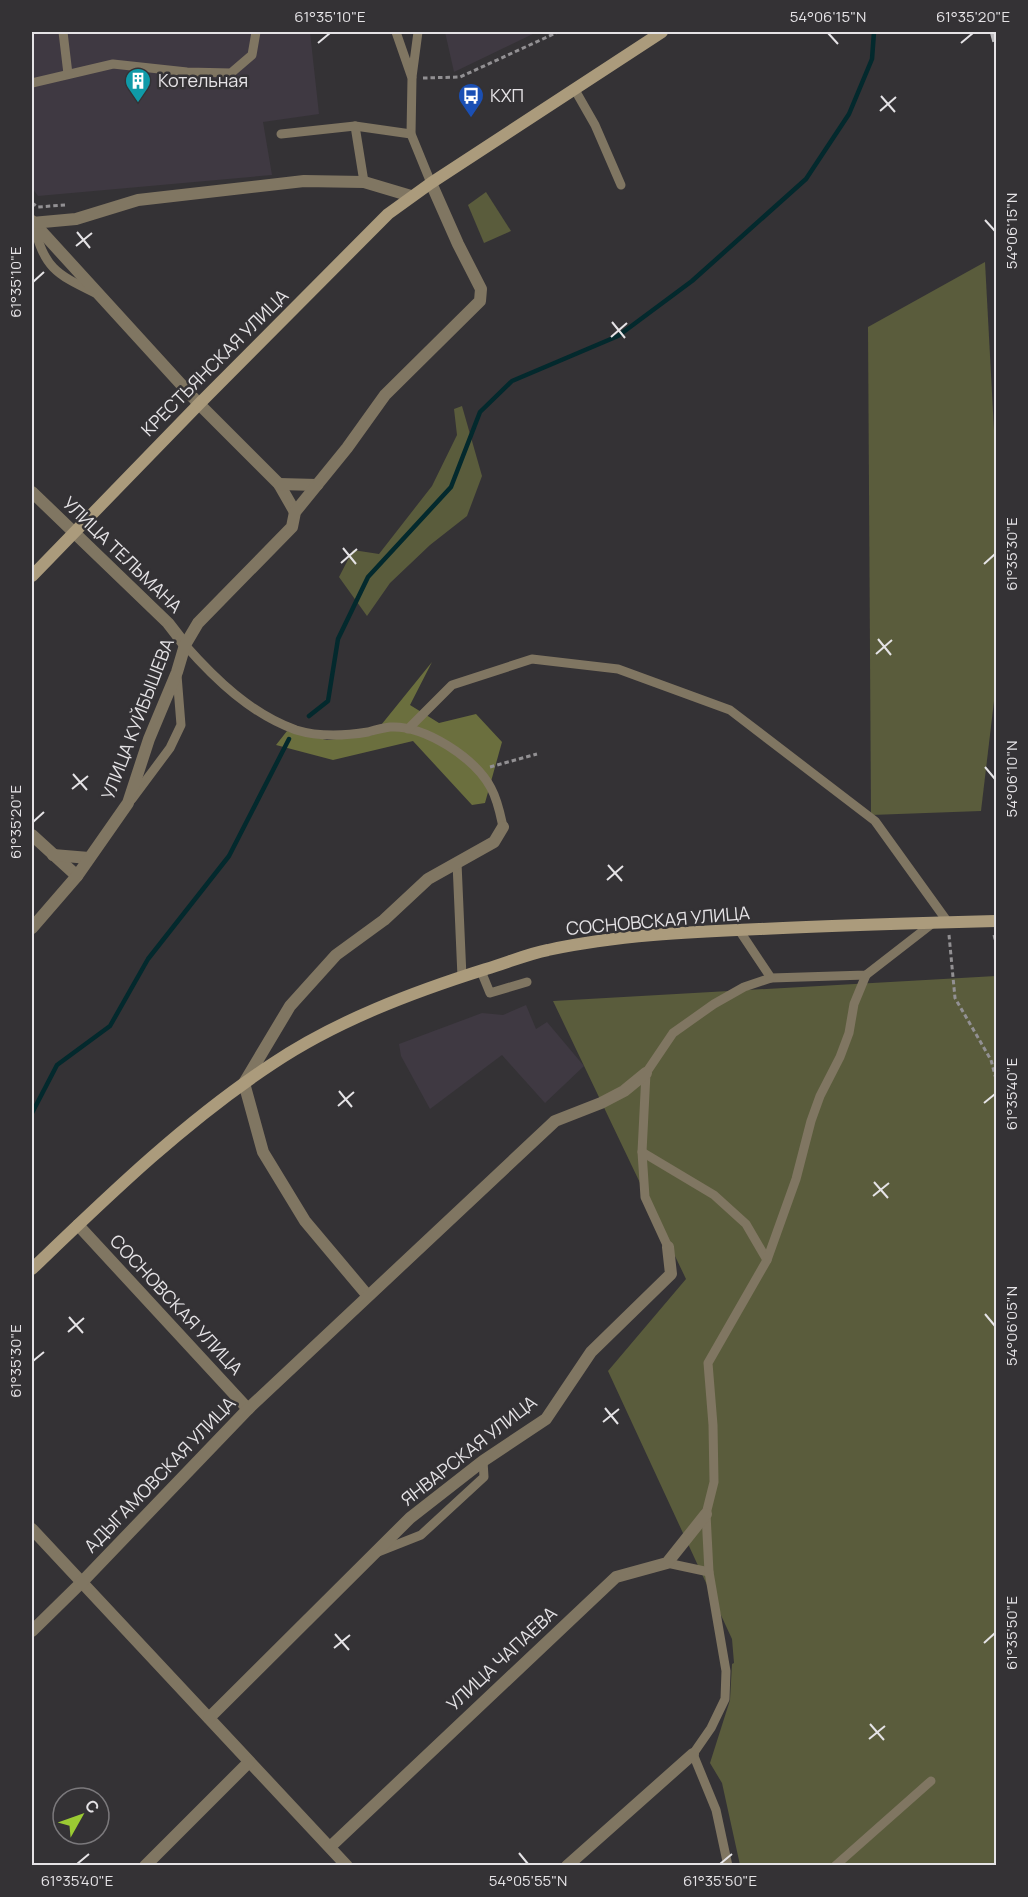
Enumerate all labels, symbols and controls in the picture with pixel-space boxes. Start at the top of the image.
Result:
text: 61°35'10"E [294,6,366,27]
text: 54°06'15"N [790,6,866,27]
text: 61°35'20"E [936,6,1010,27]
building icon: Котельная [123,66,153,104]
place label: Котельная [158,68,248,92]
bus stop icon: КХП [456,81,486,119]
place label: КХП [490,83,524,107]
text: 54°06'15"N [1001,193,1022,269]
text: 61°35'10"E [5,246,26,318]
street label: КРЕСТЬЯНСКАЯ УЛИЦА [136,283,293,441]
street label: УЛИЦА ТЕЛЬМАНА [58,491,188,618]
text: 61°35'30"E [1001,517,1022,591]
street label: УЛИЦА КУЙБЫШЕВА [95,634,179,803]
text: 54°06'10"N [1001,740,1022,818]
text: 61°35'20"E [5,785,26,859]
street label: СОСНОВСКАЯ УЛИЦА [565,900,751,940]
text: 61°35'40"E [1001,1058,1022,1130]
street label: СОСНОВСКАЯ УЛИЦА [105,1229,249,1380]
text: 54°06'05"N [1001,1286,1022,1366]
text: 61°35'30"E [5,1324,26,1398]
street label: ЯНВАРСКАЯ УЛИЦА [396,1389,542,1511]
street label: АДЫГАМОВСКАЯ УЛИЦА [78,1391,241,1558]
text: 61°35'50"E [1001,1596,1022,1670]
street label: УЛИЦА ЧАПАЕВА [441,1601,562,1716]
north arrow [51,1786,111,1846]
text: С [80,1795,105,1818]
text: 61°35'40"E [41,1870,113,1891]
text: 54°05'55"N [489,1870,567,1891]
text: 61°35'50"E [683,1870,757,1891]

